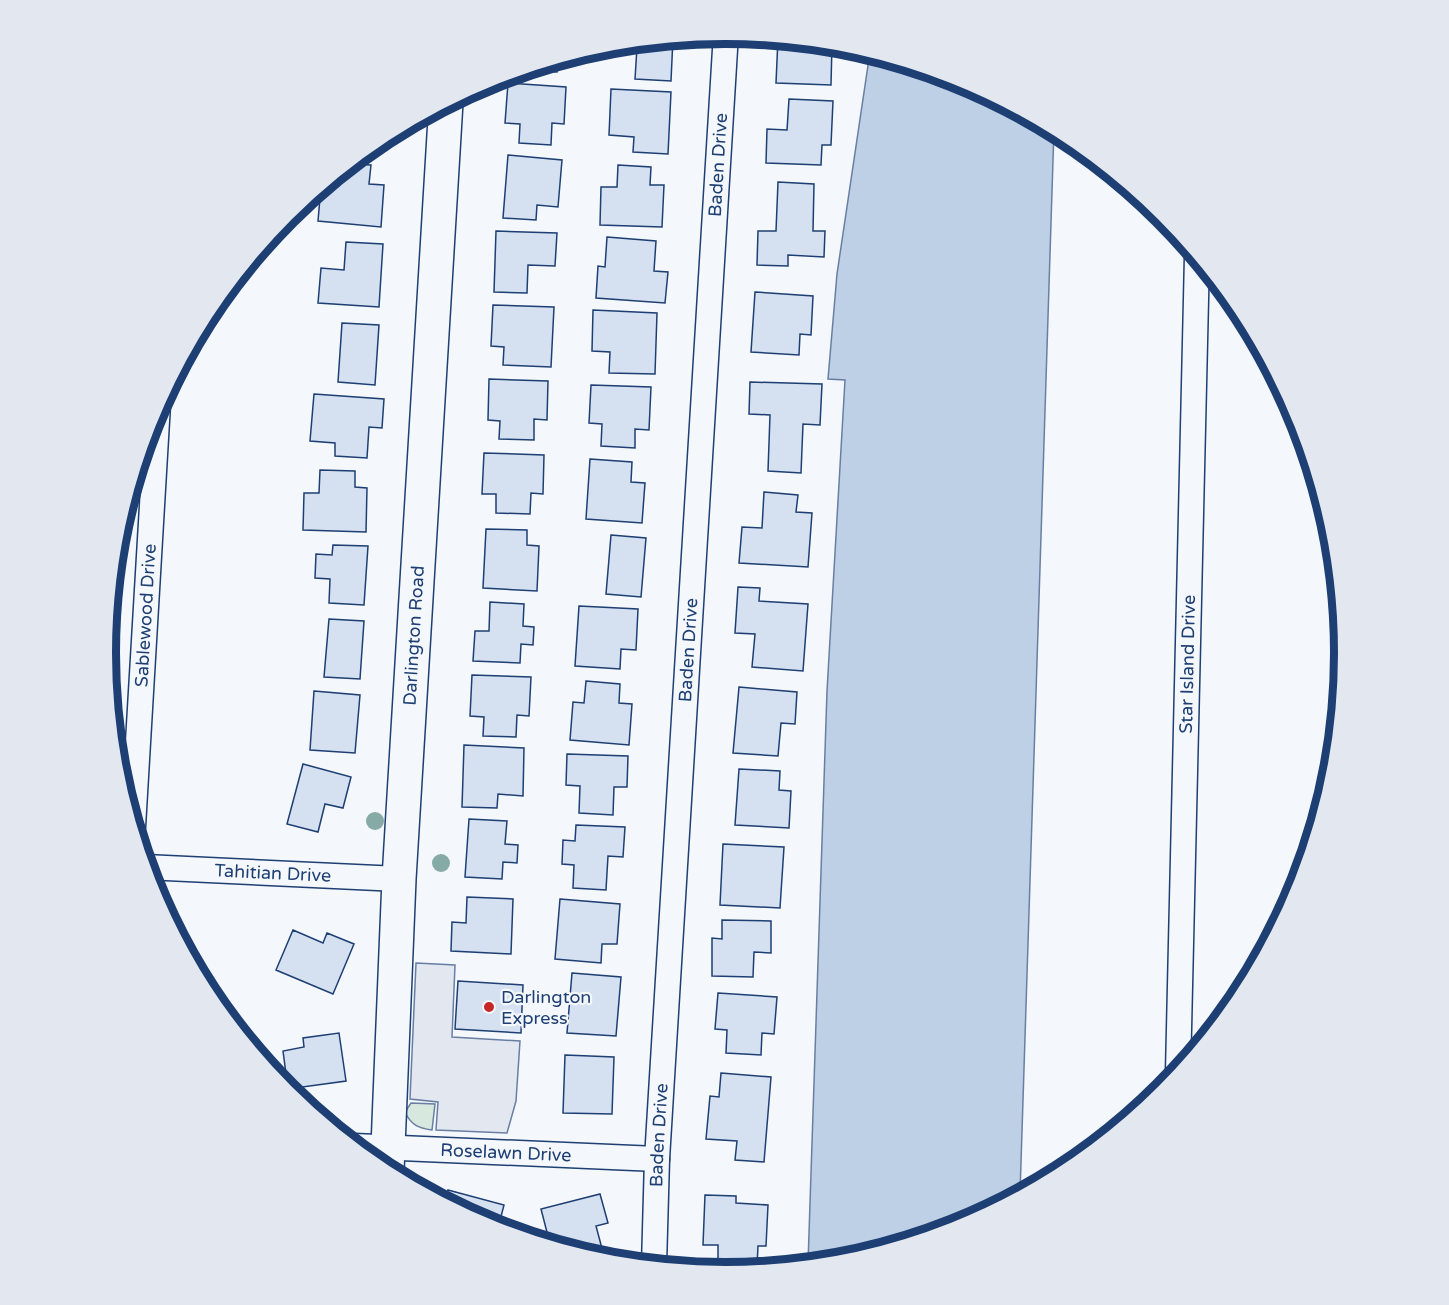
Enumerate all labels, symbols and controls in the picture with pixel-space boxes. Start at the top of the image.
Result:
street label: Baden Drive [704,112,732,218]
street label: Sablewood Drive [130,543,161,688]
street label: Darlington Road [399,565,429,706]
street label: Star Island Drive [1175,594,1200,734]
street label: Baden Drive [674,597,702,703]
street label: Tahitian Drive [214,859,332,887]
place label: Darlington Express [501,986,591,1029]
marker: Darlington Express [482,1000,496,1014]
street label: Baden Drive [645,1082,673,1187]
street label: Roselawn Drive [440,1139,572,1166]

